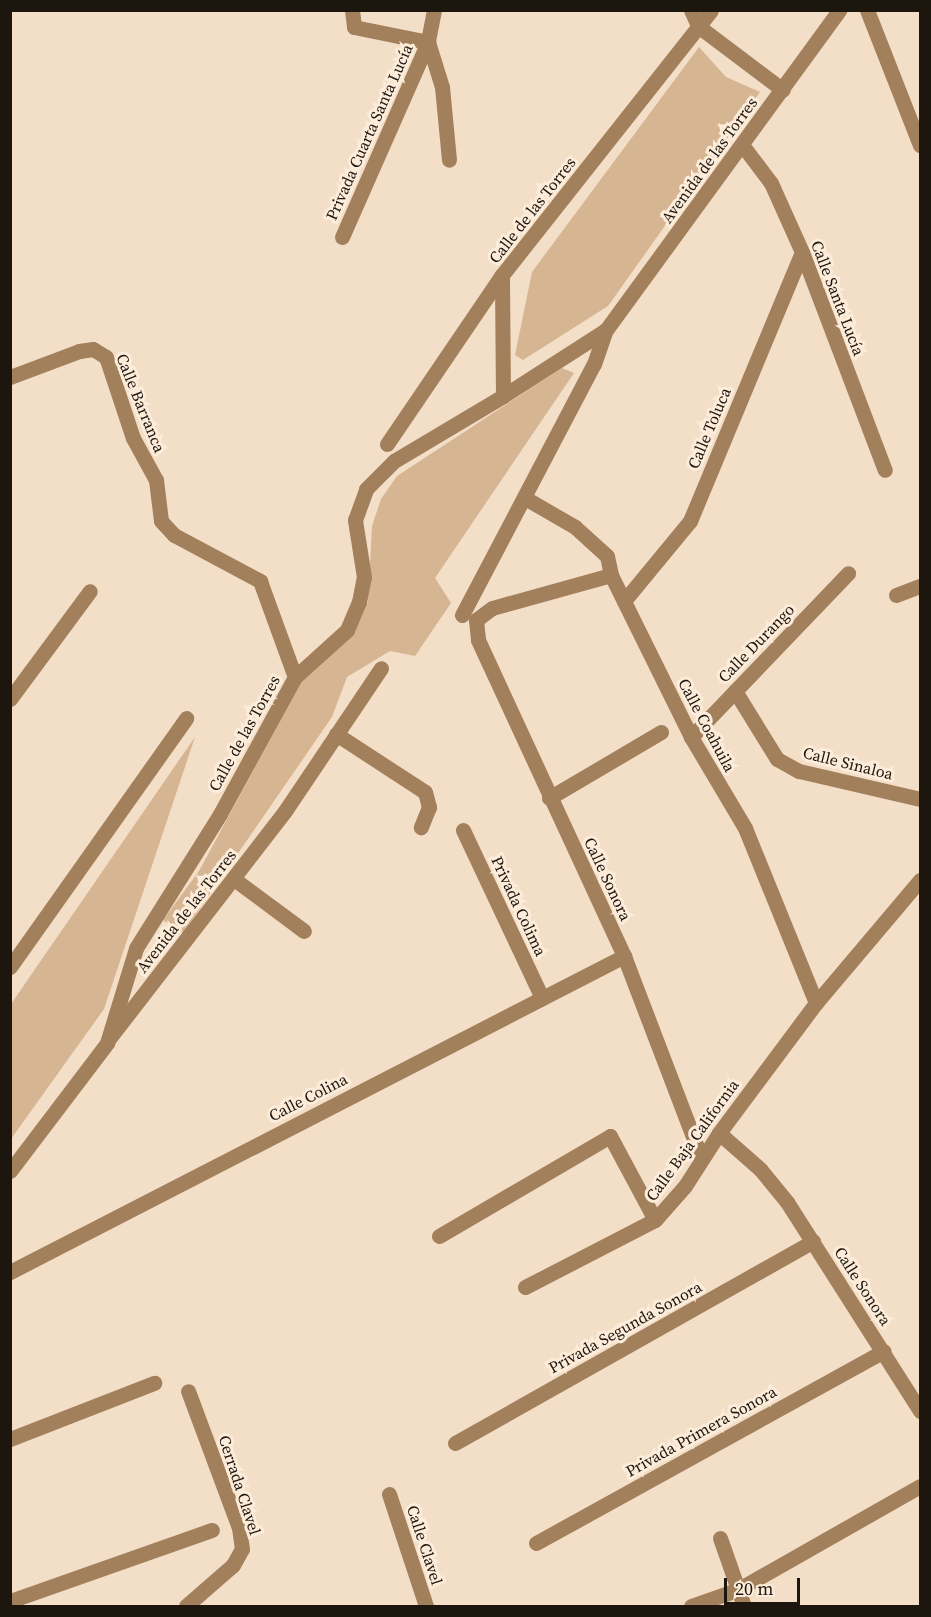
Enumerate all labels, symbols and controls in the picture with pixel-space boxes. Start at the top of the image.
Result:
street label: Privada Cuarta Santa Lucía [321,41,417,223]
street label: Avenida de las Torres [657,93,761,227]
street label: Calle de las Torres [484,153,580,267]
street label: Calle Santa Lucía [807,238,869,358]
street label: Calle Barranca [112,351,170,455]
street label: Calle Toluca [683,384,735,472]
street label: Calle Durango [714,600,798,686]
street label: Calle de las Torres [204,672,284,794]
street label: Calle Coahuila [674,675,740,775]
street label: Calle Sinaloa [801,743,895,783]
street label: Calle Sonora [580,834,636,924]
street label: Avenida de las Torres [132,846,240,976]
street label: Privada Colima [487,853,551,959]
street label: Calle Colina [265,1069,351,1125]
street label: Calle Baja California [641,1075,743,1205]
street label: Calle Sonora [830,1243,896,1329]
street label: Privada Segunda Sonora [545,1277,705,1377]
street label: Privada Primera Sonora [622,1382,780,1480]
street label: Cerrada Clavel [215,1433,265,1537]
street label: Calle Clavel [403,1503,447,1587]
scale bar [727,1566,804,1604]
text: 20 m [735,1576,773,1601]

